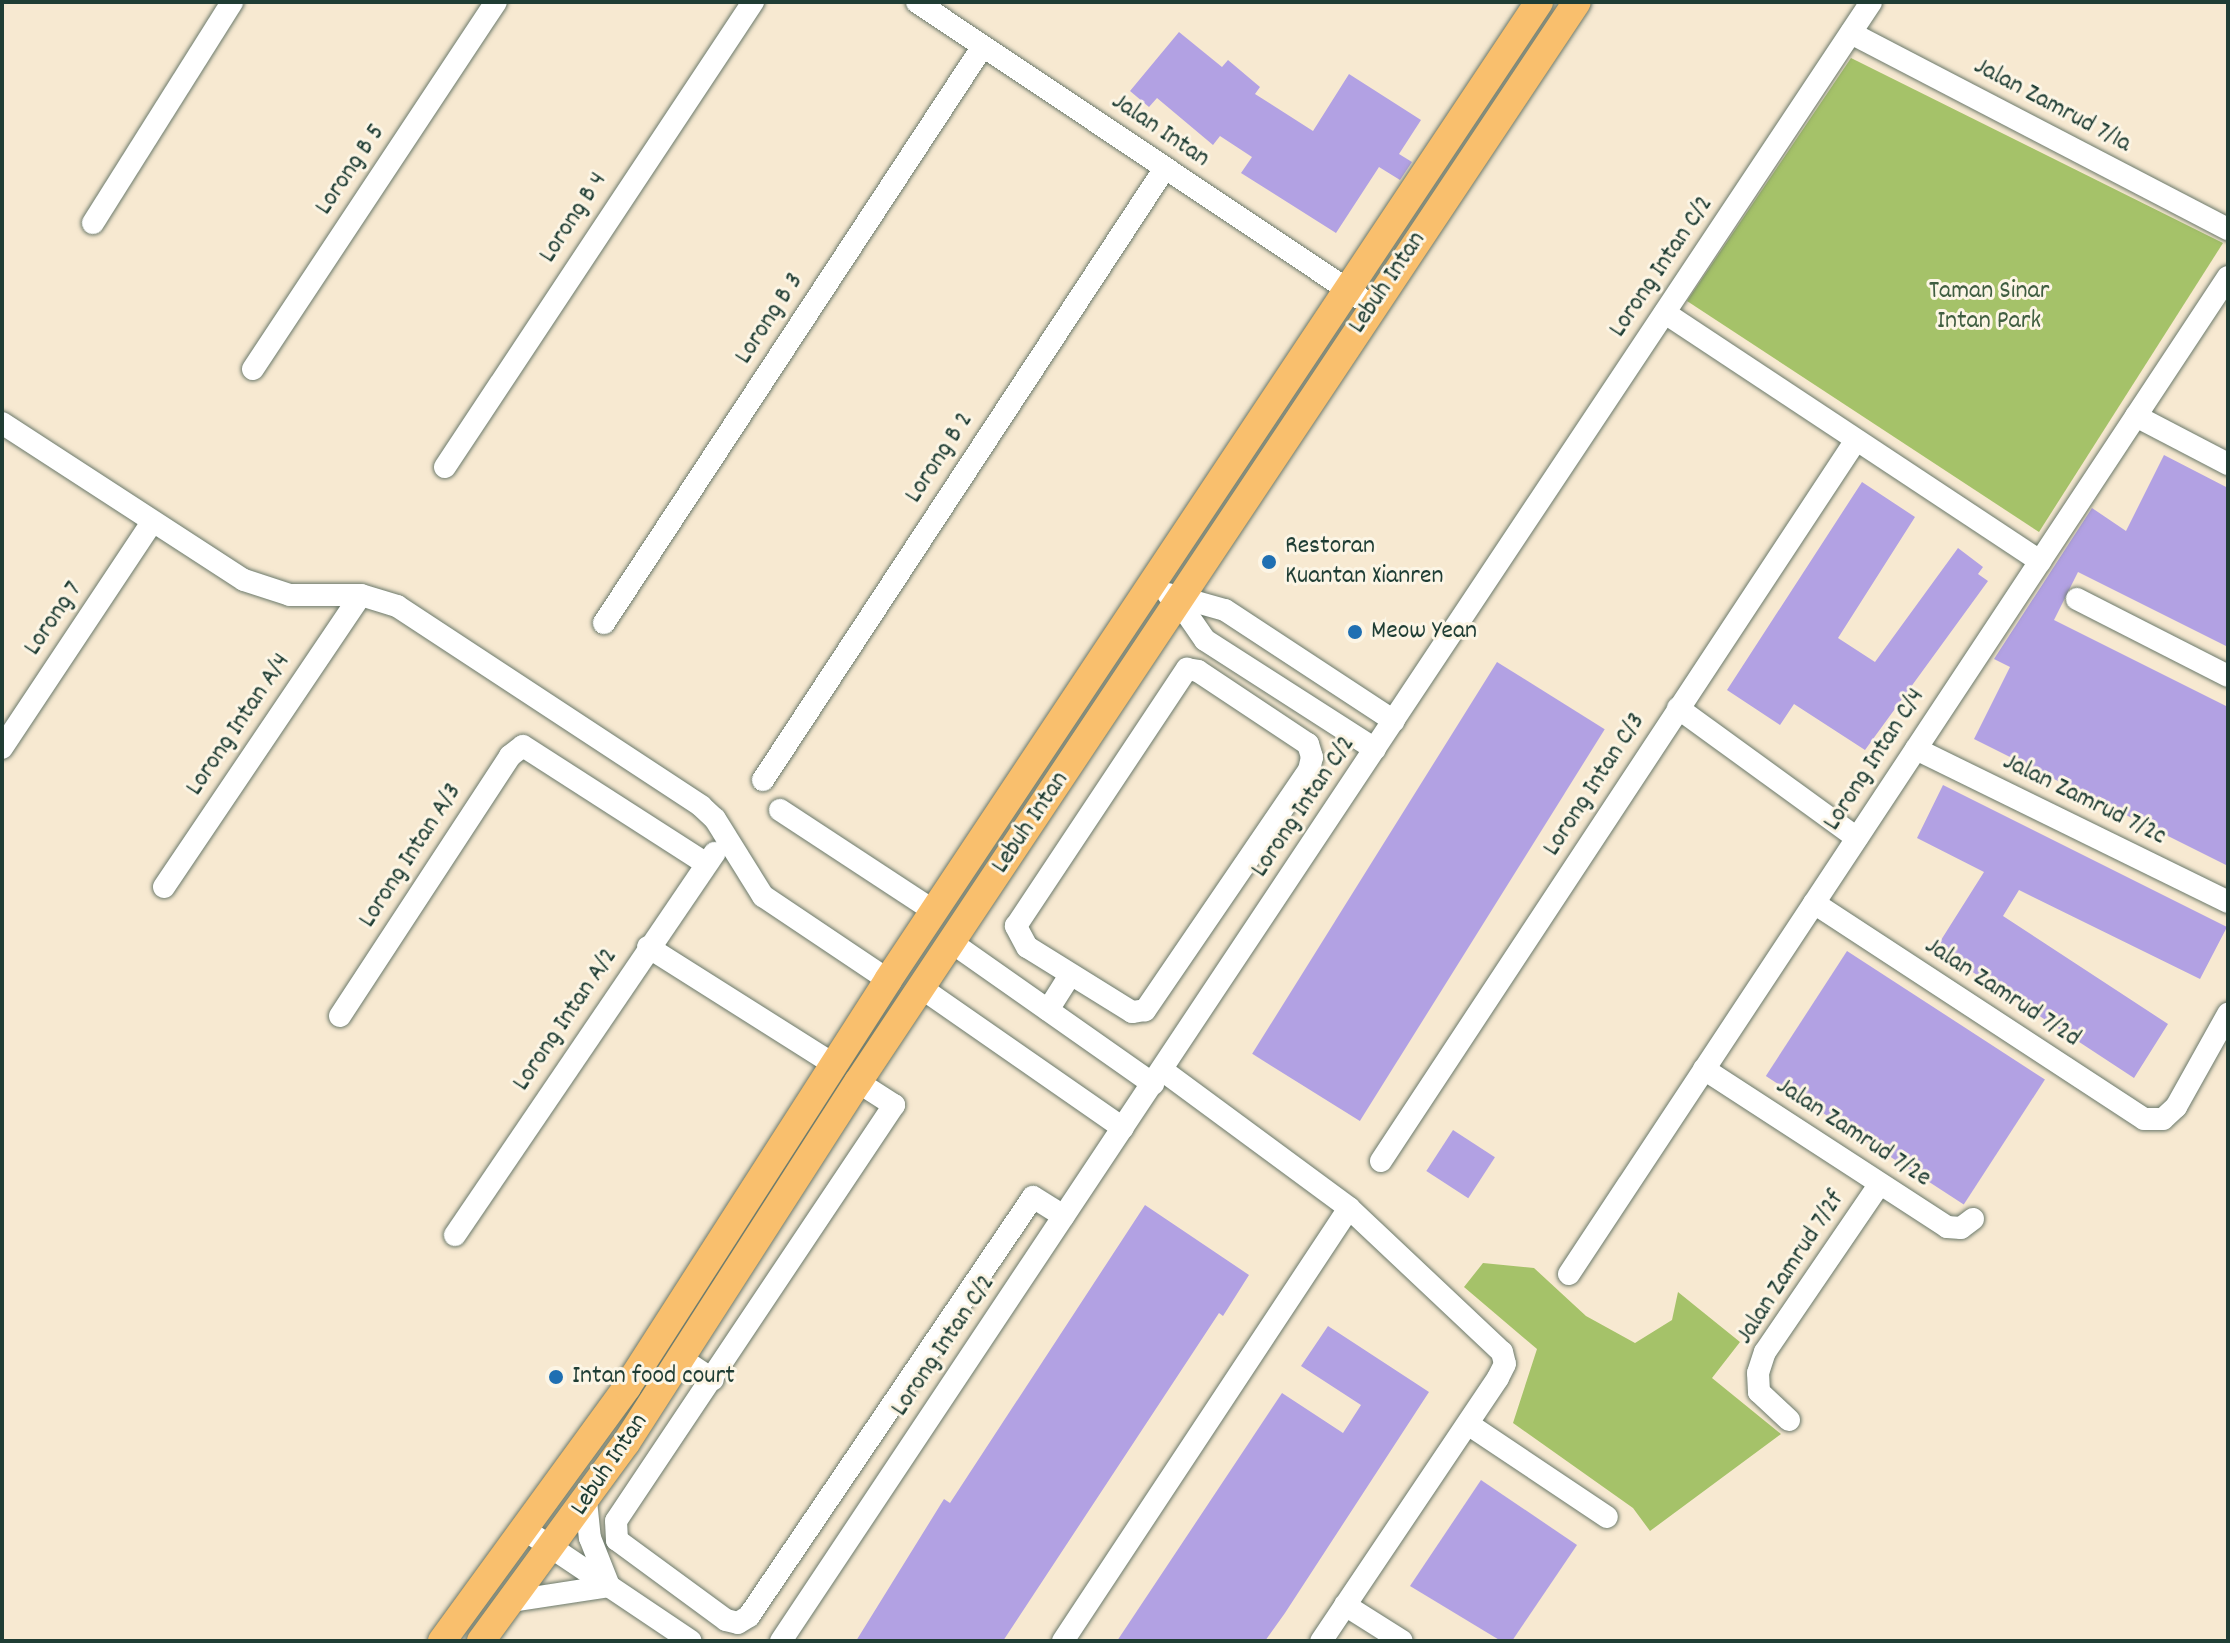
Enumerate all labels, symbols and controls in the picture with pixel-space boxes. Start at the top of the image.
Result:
street label: Jalan Zamrud 7/1a [1968,51,2136,161]
street label: Jalan Intan [1105,87,1215,175]
street label: Lorong B 5 [309,119,393,221]
street label: Lorong B 4 [533,167,615,269]
street label: Lorong Intan C/2 [1603,190,1721,344]
street label: Lebuh Intan [1343,226,1433,340]
street label: Lorong B 3 [729,267,811,371]
park label: Taman Sinar Intan Park [1929,276,2049,338]
street label: Lorong B 2 [899,407,981,509]
place label: Restoran Kuantan Xianren [1285,531,1443,592]
marker: Restoran Kuantan Xianren [1260,553,1278,571]
street label: Lorong 7 [18,576,90,662]
place label: Meow Yean [1371,616,1477,648]
marker: Meow Yean [1346,623,1364,641]
street label: Lorong Intan A/4 [180,648,298,802]
street label: Lorong Intan C/4 [1817,683,1933,837]
street label: Lorong Intan C/3 [1537,708,1653,862]
street label: Lorong Intan C/2 [1245,730,1363,884]
street label: Jalan Zamrud 7/2c [1997,747,2171,853]
street label: Lebuh Intan [986,766,1076,880]
street label: Lorong Intan A/3 [353,778,469,934]
street label: Jalan Zamrud 7/2d [1918,931,2086,1055]
street label: Lorong Intan A/2 [507,943,625,1097]
street label: Jalan Zamrud 7/2e [1770,1071,1936,1195]
street label: Jalan Zamrud 7/2f [1730,1186,1852,1350]
street label: Lorong Intan C/2 [885,1269,1003,1423]
place label: Intan food court [572,1361,735,1393]
marker: Intan food court [547,1368,565,1386]
street label: Lebuh Intan [565,1408,655,1522]

